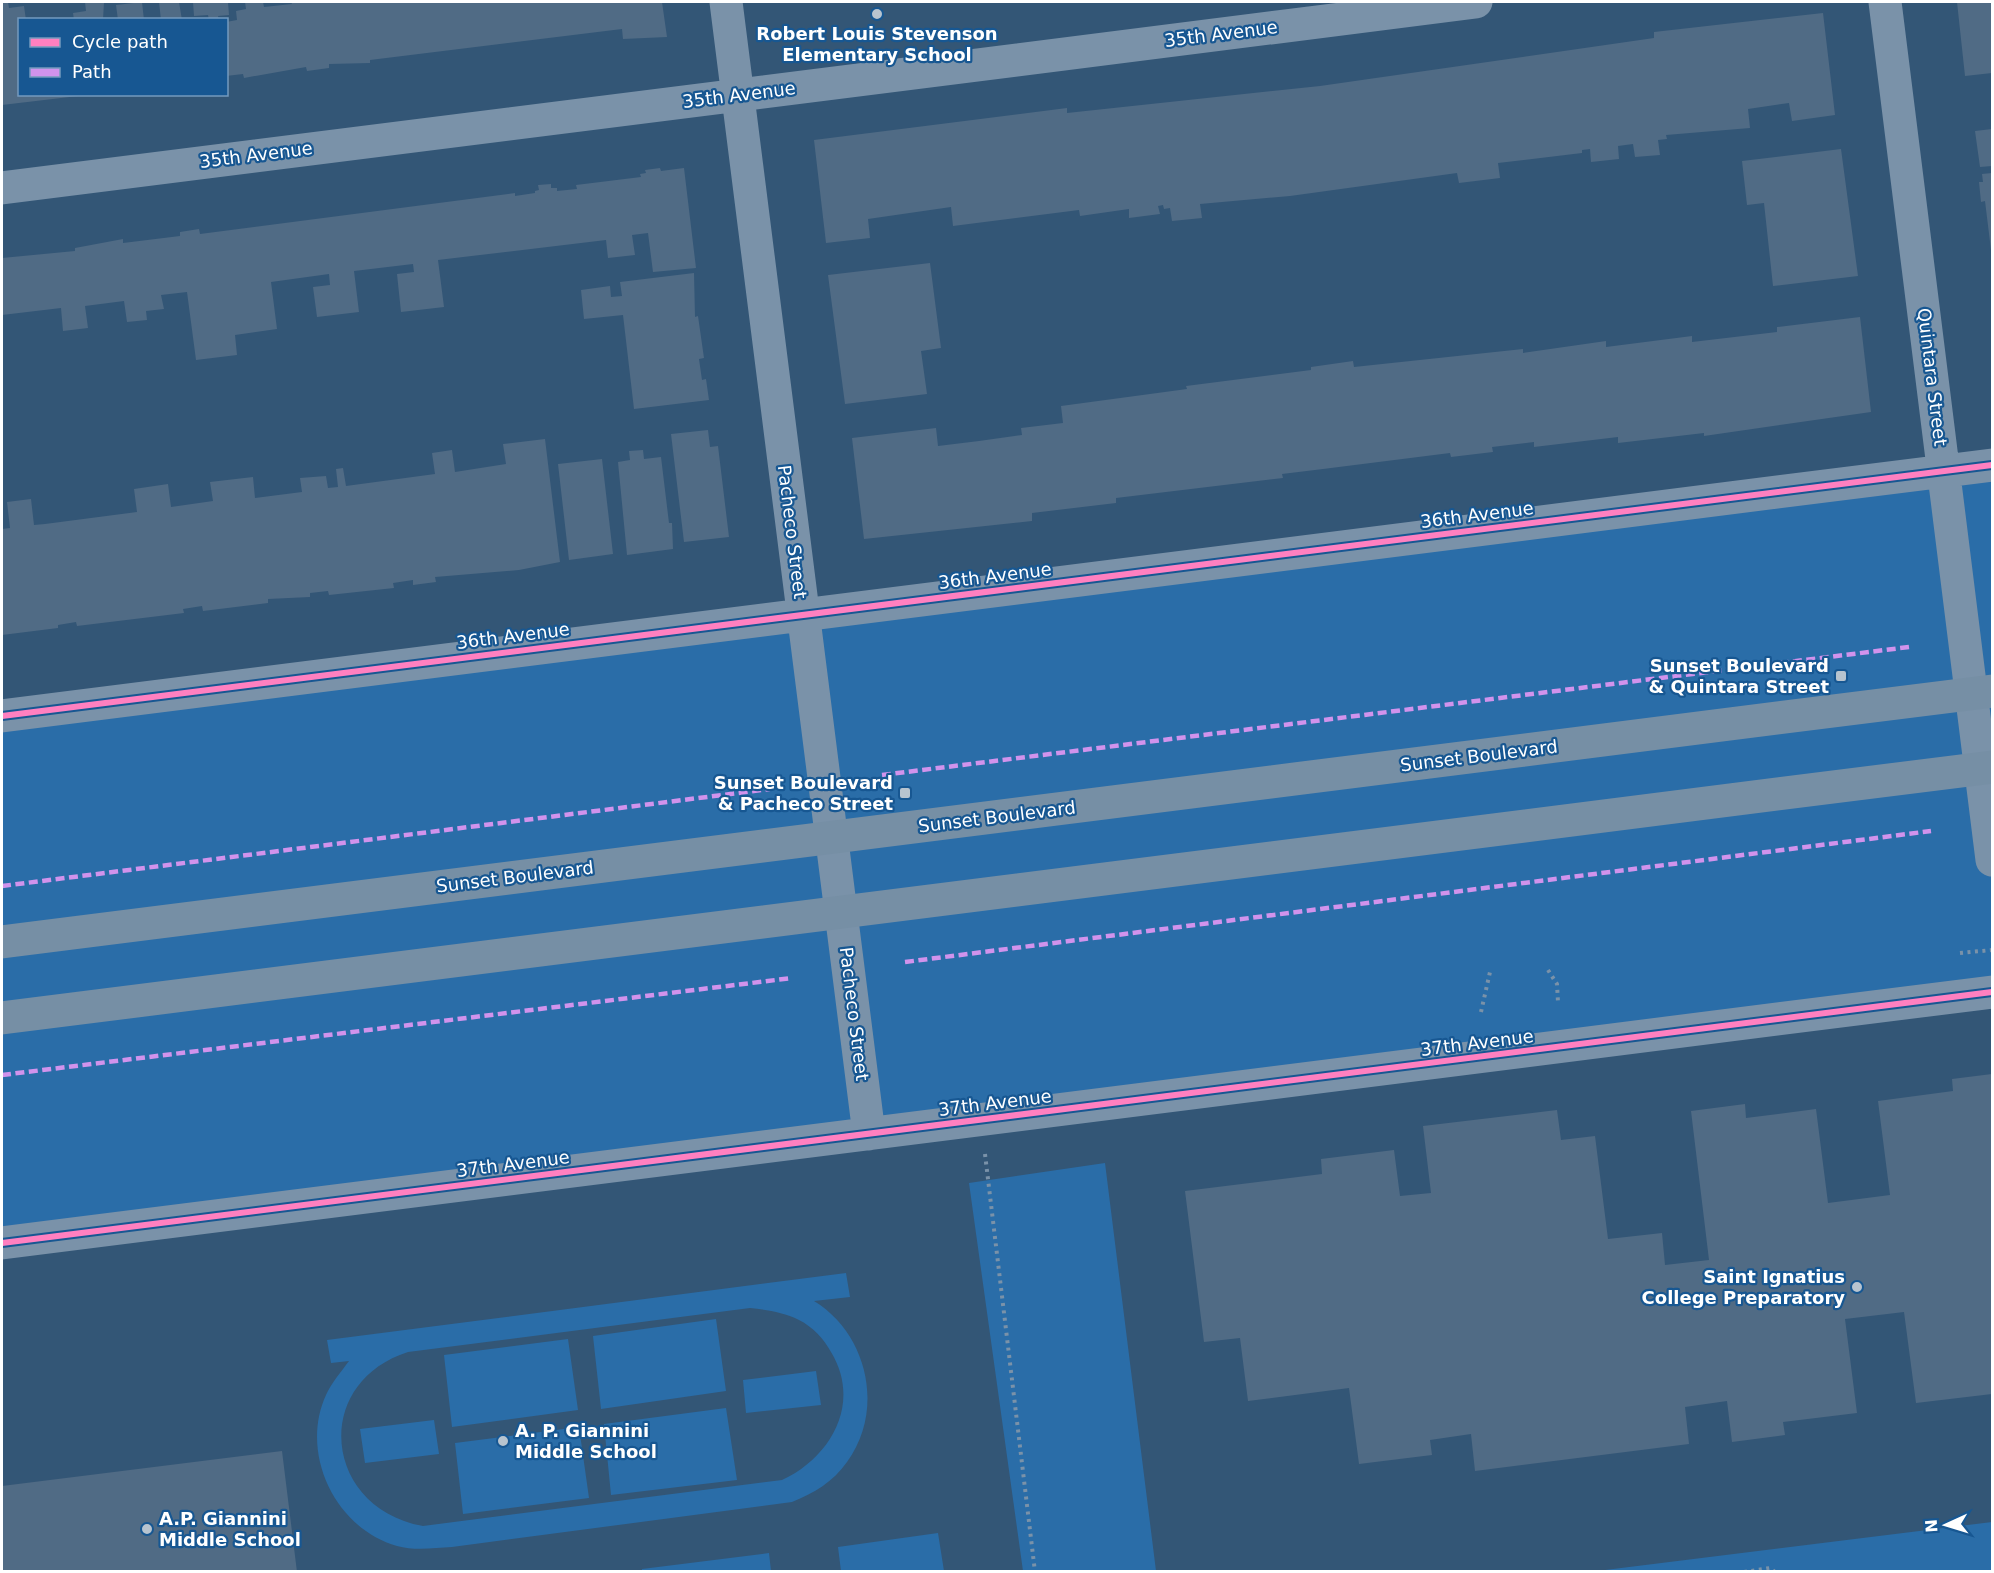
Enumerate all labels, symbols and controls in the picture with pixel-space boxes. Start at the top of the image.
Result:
marker: Robert Louis Stevenson Elementary School [870,7,884,21]
street label: 35th Avenue [1163,16,1279,51]
legend [18,18,228,96]
place label: Robert Louis Stevenson Elementary School [756,23,998,65]
text: Cycle path [72,31,168,52]
text: Path [72,61,112,82]
street label: 35th Avenue [681,77,797,112]
street label: 35th Avenue [198,137,314,172]
street label: Quintara Street [1914,307,1951,447]
street label: Pacheco Street [774,464,811,600]
street label: 36th Avenue [1419,497,1535,532]
street label: 36th Avenue [937,558,1053,593]
street label: 36th Avenue [455,618,571,653]
place label: Sunset Boulevard & Quintara Street [1648,655,1829,697]
marker: Sunset Boulevard & Quintara Street [1834,669,1848,683]
street label: Sunset Boulevard [1399,735,1559,776]
place label: Sunset Boulevard & Pacheco Street [714,772,893,814]
marker: Sunset Boulevard & Pacheco Street [898,786,912,800]
street label: Sunset Boulevard [917,796,1077,837]
street label: Sunset Boulevard [435,856,595,897]
street label: Pacheco Street [836,946,873,1082]
street label: 37th Avenue [1419,1025,1535,1060]
street label: 37th Avenue [937,1085,1053,1120]
street label: 37th Avenue [455,1146,571,1181]
place label: Saint Ignatius College Preparatory [1642,1266,1845,1308]
marker: Saint Ignatius College Preparatory [1850,1280,1864,1294]
place label: A. P. Giannini Middle School [515,1420,657,1462]
marker: A. P. Giannini Middle School [496,1434,510,1448]
north arrow [1916,1495,1976,1555]
place label: A.P. Giannini Middle School [159,1508,301,1550]
text: N [1922,1519,1941,1533]
marker: A.P. Giannini Middle School [140,1522,154,1536]

